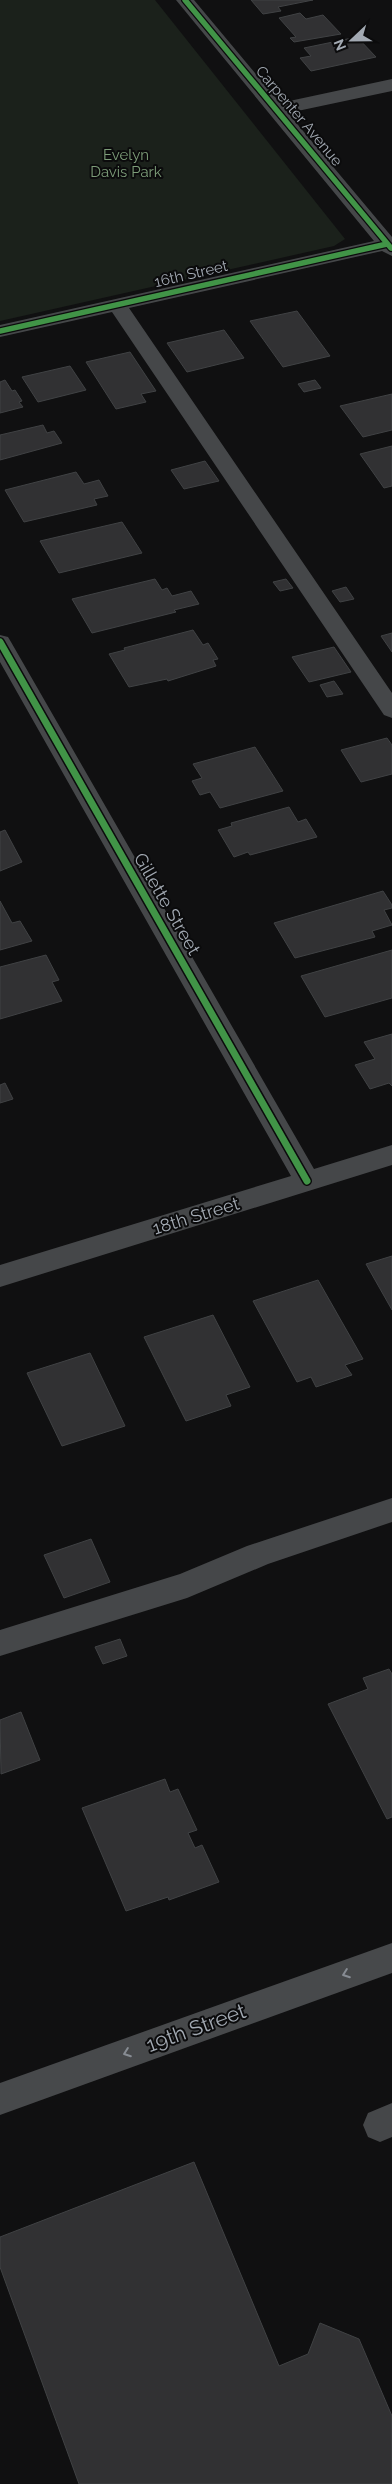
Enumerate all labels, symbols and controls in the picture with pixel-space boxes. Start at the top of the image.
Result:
north arrow [327,15,377,65]
text: N [331,37,349,53]
street label: Carpenter Avenue [252,62,346,170]
park label: Evelyn Davis Park [90,146,162,181]
street label: 16th Street [153,257,229,291]
street label: Gillette Street [130,849,205,958]
street label: 18th Street [150,1192,242,1239]
one-way arrow [342,1968,351,1978]
street label: 19th Street [143,1998,249,2057]
one-way arrow [124,2047,132,2057]

